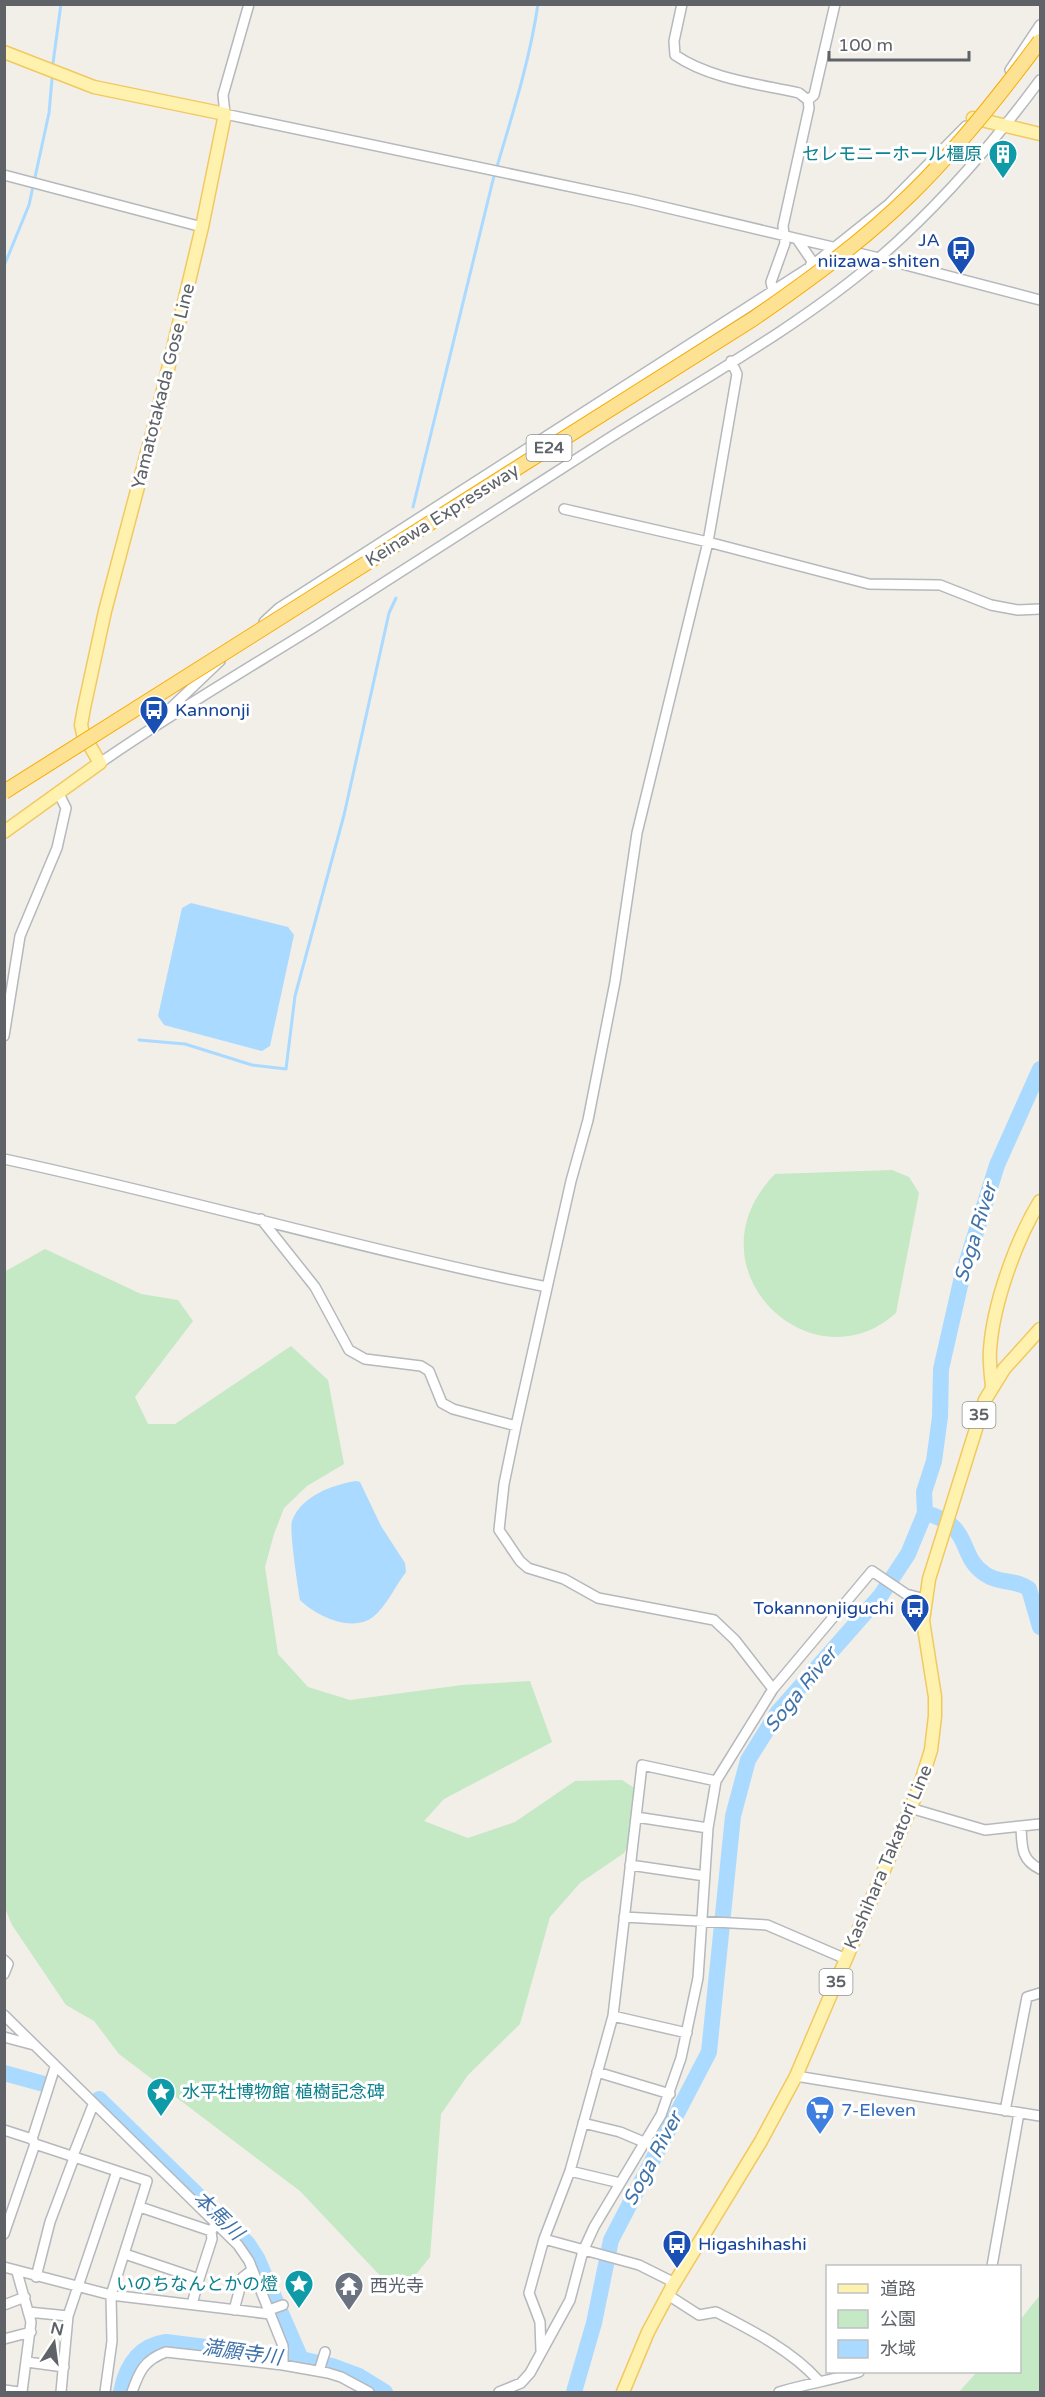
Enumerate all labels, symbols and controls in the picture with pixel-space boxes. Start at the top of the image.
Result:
scale bar [829,24,968,62]
text: 100 m [838,34,893,56]
building icon: セレモニーホール橿原 [987,138,1019,180]
place label: セレモニーホール橿原 [802,143,982,165]
place label: JA niizawa-shiten [818,229,940,272]
bus stop icon: JA niizawa-shiten [945,234,977,276]
street label: Yamatotakada Gose Line [127,281,199,491]
road number: E24 [526,435,572,461]
street label: Keinawa Expressway [361,459,523,571]
bus stop icon: Kannonji [138,694,170,736]
place label: Kannonji [175,699,250,721]
water label: Soga River [950,1178,1003,1285]
road number: 35 [962,1402,996,1428]
bus stop icon: Tokannonjiguchi [899,1592,931,1634]
place label: Tokannonjiguchi [753,1597,894,1619]
water label: Soga River [760,1641,844,1737]
street label: Kashihara Takatori Line [839,1762,937,1952]
road number: 35 [820,1969,852,1995]
place icon: 水平社博物館 植樹記念碑 [145,2076,177,2118]
place label: 水平社博物館 植樹記念碑 [182,2081,385,2103]
supermarket icon: 7-Eleven [804,2094,836,2136]
place label: 7-Eleven [841,2099,916,2121]
water label: Soga River [618,2106,689,2210]
water label: 本馬川 [188,2187,249,2247]
bus stop icon: Higashihashi [661,2228,693,2270]
place label: Higashihashi [698,2233,807,2255]
legend [826,2265,1021,2373]
place icon: いのちなんとかの燈 [283,2268,315,2310]
temple icon: 西光寺 [333,2270,365,2312]
place label: いのちなんとかの燈 [116,2273,278,2295]
place label: 西光寺 [370,2275,424,2297]
text: 道路 [880,2278,916,2300]
text: 公園 [880,2308,916,2330]
north arrow [24,2313,84,2373]
text: N [49,2318,66,2341]
water label: 満願寺川 [201,2336,285,2371]
text: 水域 [880,2338,916,2360]

